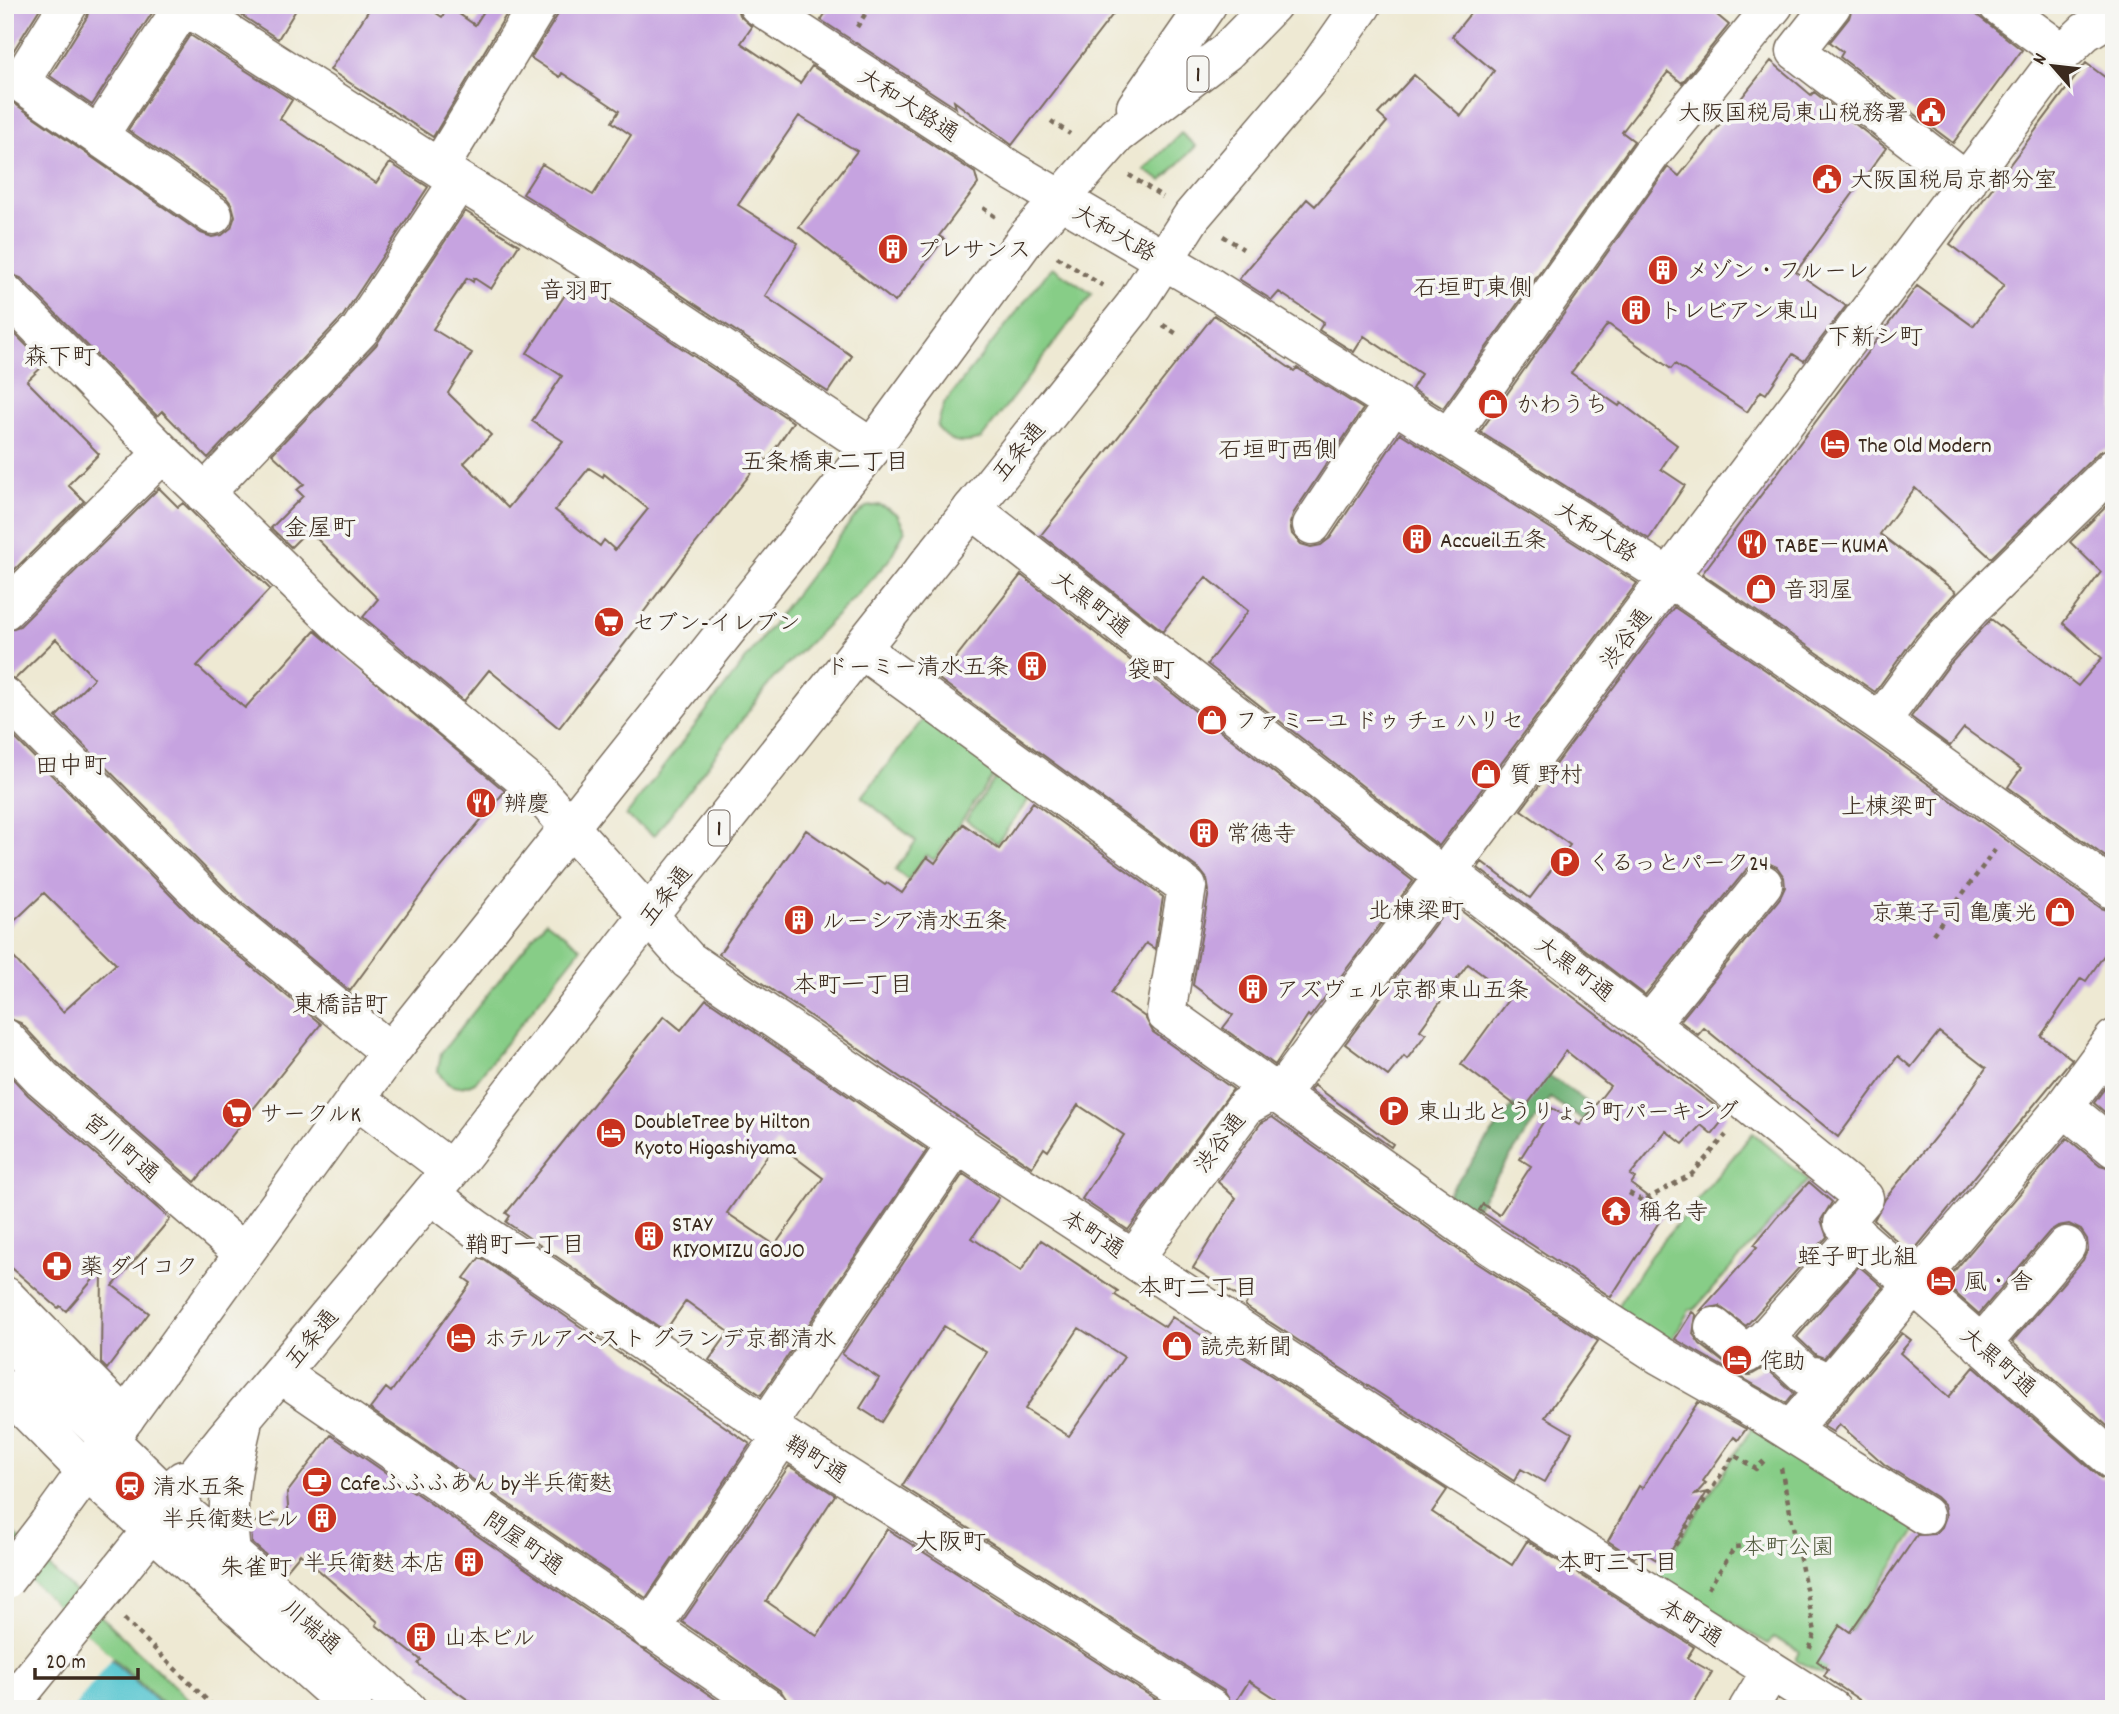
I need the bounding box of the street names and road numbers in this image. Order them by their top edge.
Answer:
road number: 1 [1188,56,1208,92]
street label: 大和大路通 [850,62,964,152]
street label: 大和大路 [1065,198,1161,272]
street label: 五条通 [986,416,1055,490]
street label: 大和大路 [1548,495,1643,573]
street label: 大黒町通 [1043,564,1136,647]
street label: 渋谷通 [1594,603,1662,678]
road number: 1 [708,810,730,846]
street label: 五条通 [634,860,702,934]
street label: 大黒町通 [1526,930,1620,1012]
street label: 宮川町通 [74,1107,165,1192]
street label: 渋谷通 [1188,1107,1256,1182]
street label: 本町通 [1054,1203,1130,1269]
street label: 五条通 [279,1303,348,1377]
street label: 大黒町通 [1951,1321,2042,1406]
street label: 鞘町通 [777,1429,853,1493]
street label: 問屋町通 [475,1505,569,1585]
street label: 本町通 [1652,1593,1728,1657]
street label: 川端通 [273,1594,347,1664]

